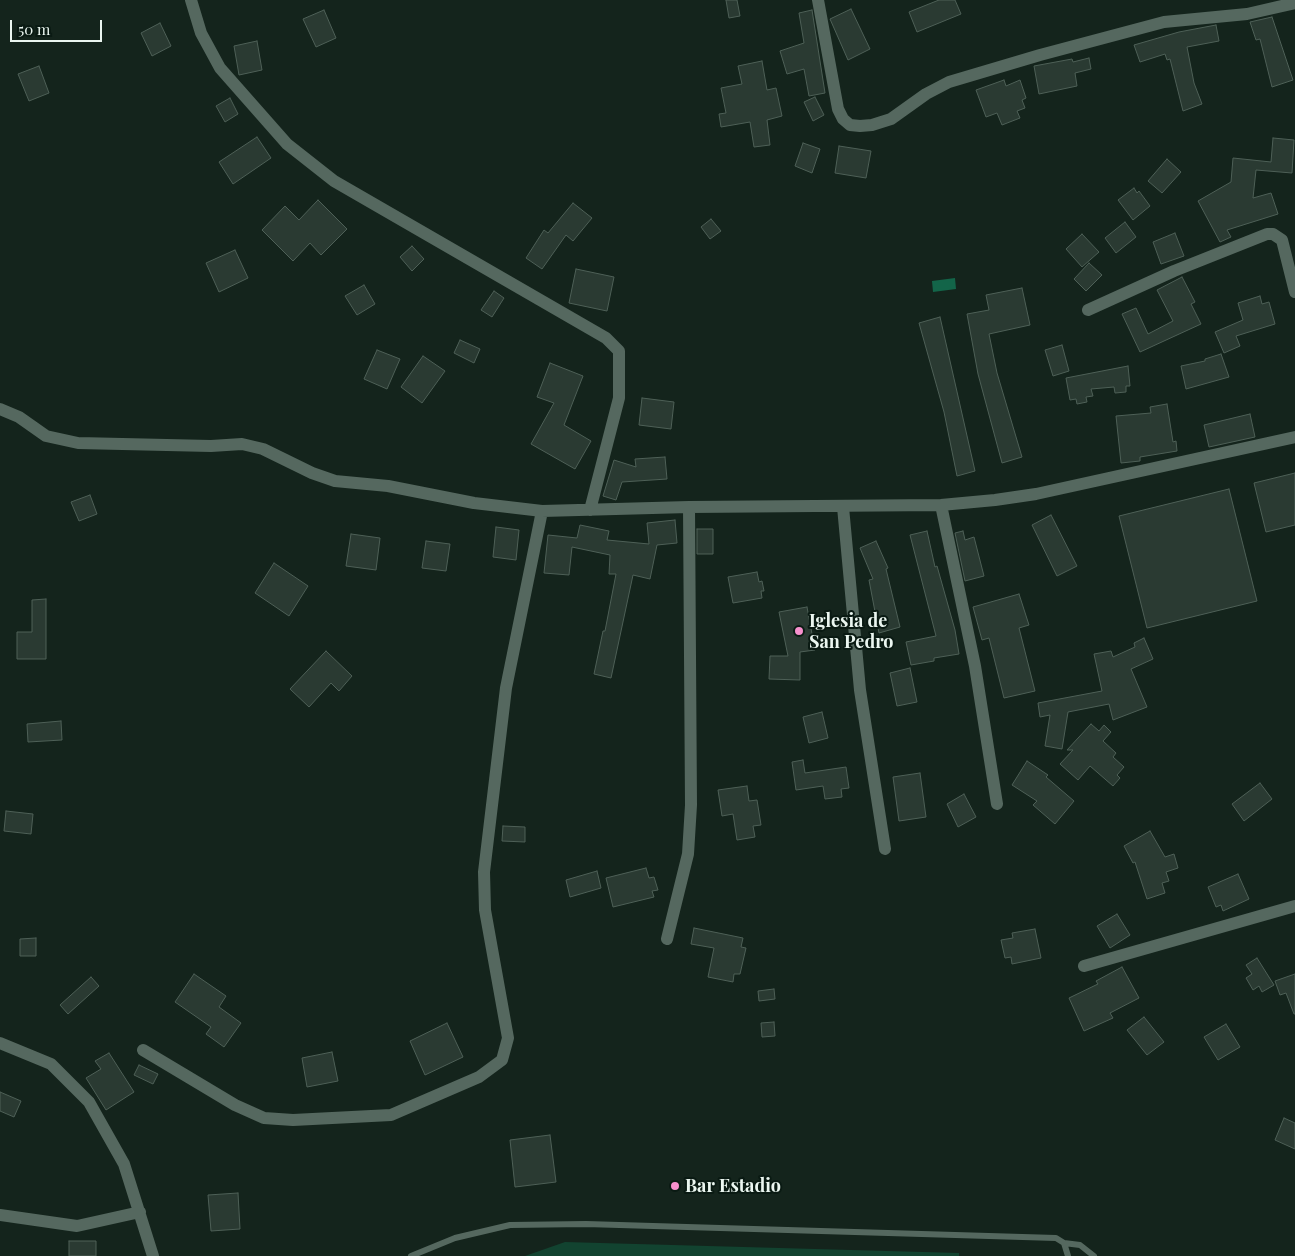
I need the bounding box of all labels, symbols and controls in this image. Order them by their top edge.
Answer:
scale bar [12,10,105,42]
text: 50 m [18,19,50,39]
place label: Iglesia de San Pedro [809,610,893,652]
marker: Iglesia de San Pedro [793,625,805,637]
place label: Bar Estadio [685,1175,781,1197]
marker: Bar Estadio [669,1180,681,1192]

